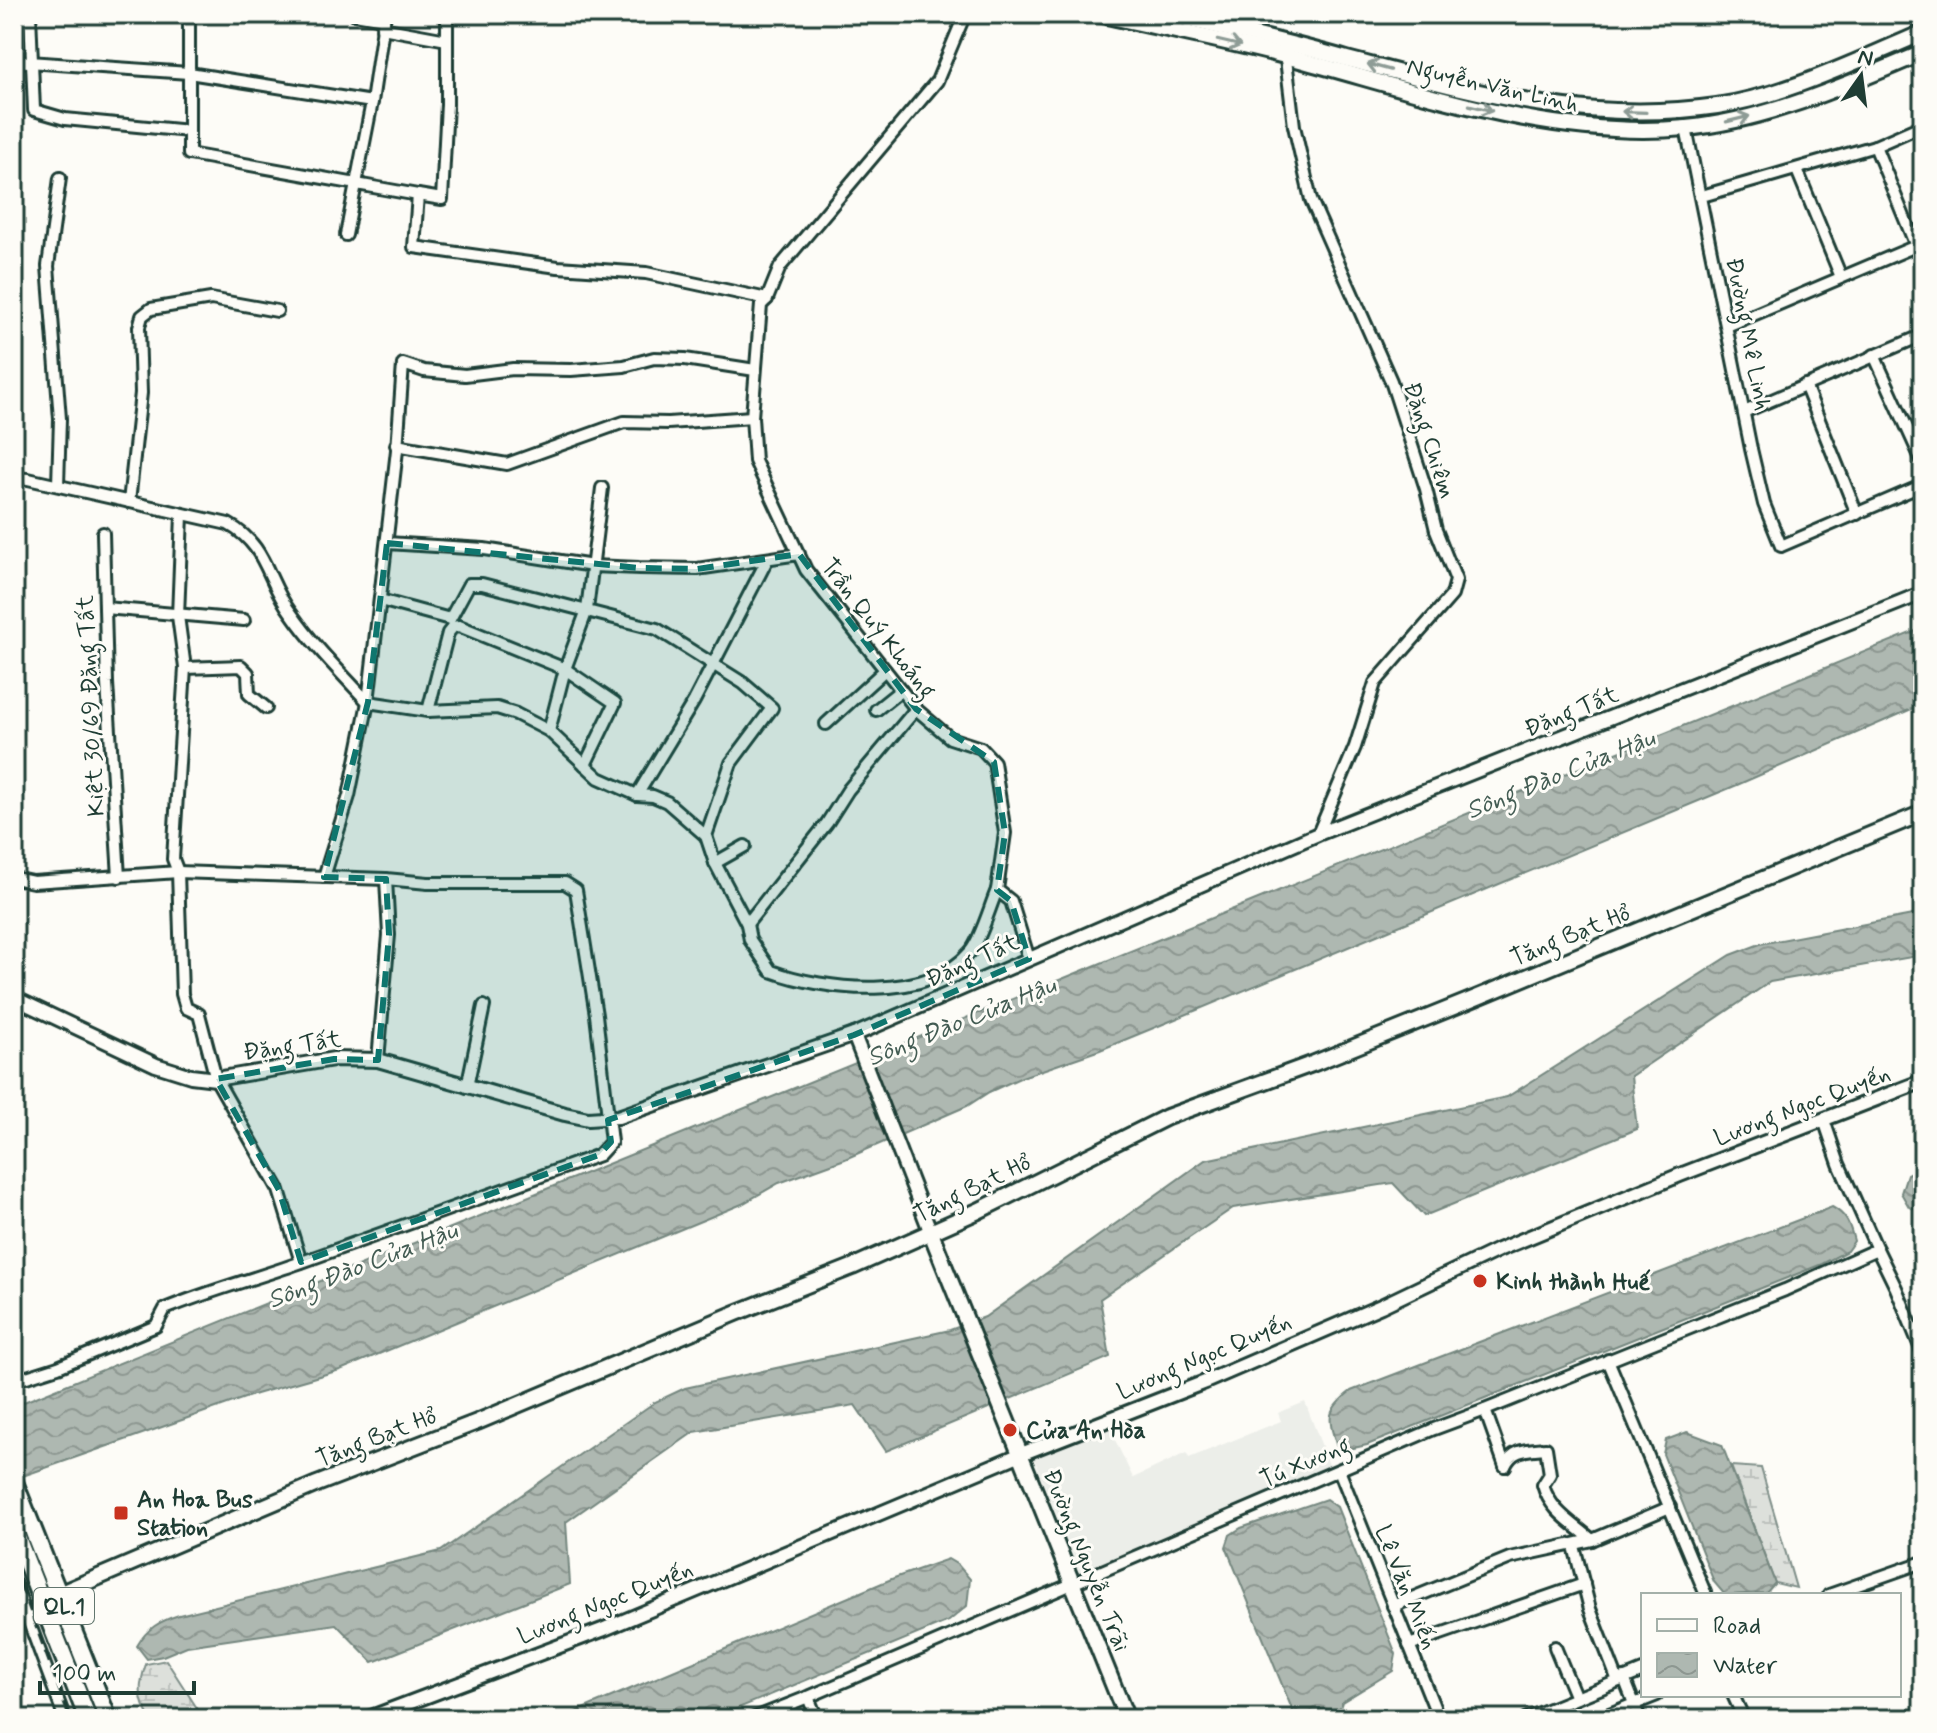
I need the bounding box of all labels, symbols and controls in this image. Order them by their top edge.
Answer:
one-way arrow [1216,36,1241,51]
north arrow [1821,36,1901,116]
text: N [1855,43,1876,74]
street label: Nguyễn Văn Linh [1403,52,1582,124]
one-way arrow [1367,59,1393,74]
one-way arrow [1467,102,1493,117]
one-way arrow [1621,104,1648,119]
one-way arrow [1724,111,1750,126]
street label: Đường Mê Linh [1715,255,1778,414]
street label: Đặng Chiêm [1392,378,1462,504]
street label: Trần Quý Khoáng [811,552,942,707]
street label: Kiệt 30/69 Đặng Tất [70,594,116,817]
street label: Đặng Tất [1520,680,1624,748]
water label: Sông Đào Cửa Hậu [1461,721,1662,831]
street label: Tăng Bạt Hổ [1506,898,1636,977]
street label: Đặng Tất [921,927,1025,998]
water label: Sông Đào Cửa Hậu [862,968,1063,1078]
street label: Đặng Tất [241,1024,344,1072]
street label: Lương Ngọc Quyến [1710,1059,1896,1157]
street label: Tăng Bạt Hổ [909,1148,1038,1234]
water label: Sông Đào Cửa Hậu [263,1214,465,1321]
place label: Kinh thành Huế [1496,1267,1651,1298]
marker: Kinh thành Huế [1471,1272,1489,1290]
street label: Lương Ngọc Quyến [1113,1307,1298,1411]
street label: Tăng Bạt Hổ [312,1401,442,1478]
place label: Cửa An Hòa [1026,1416,1146,1447]
marker: Cửa An Hòa [1001,1421,1019,1439]
street label: Tú Xương [1255,1430,1357,1499]
street label: Đường Nguyễn Trãi [1032,1465,1136,1658]
place label: An Hoa Bus Station [137,1485,253,1544]
marker: An Hoa Bus Station [112,1504,130,1522]
street label: Lê Văn Miến [1367,1521,1445,1654]
street label: Lương Ngọc Quyến [513,1554,699,1655]
road number: QL.1 [34,1588,94,1624]
legend [1641,1593,1901,1697]
text: Road [1713,1611,1761,1642]
scale bar [40,1645,194,1695]
text: Water [1713,1651,1778,1682]
text: 100 m [52,1659,116,1690]

